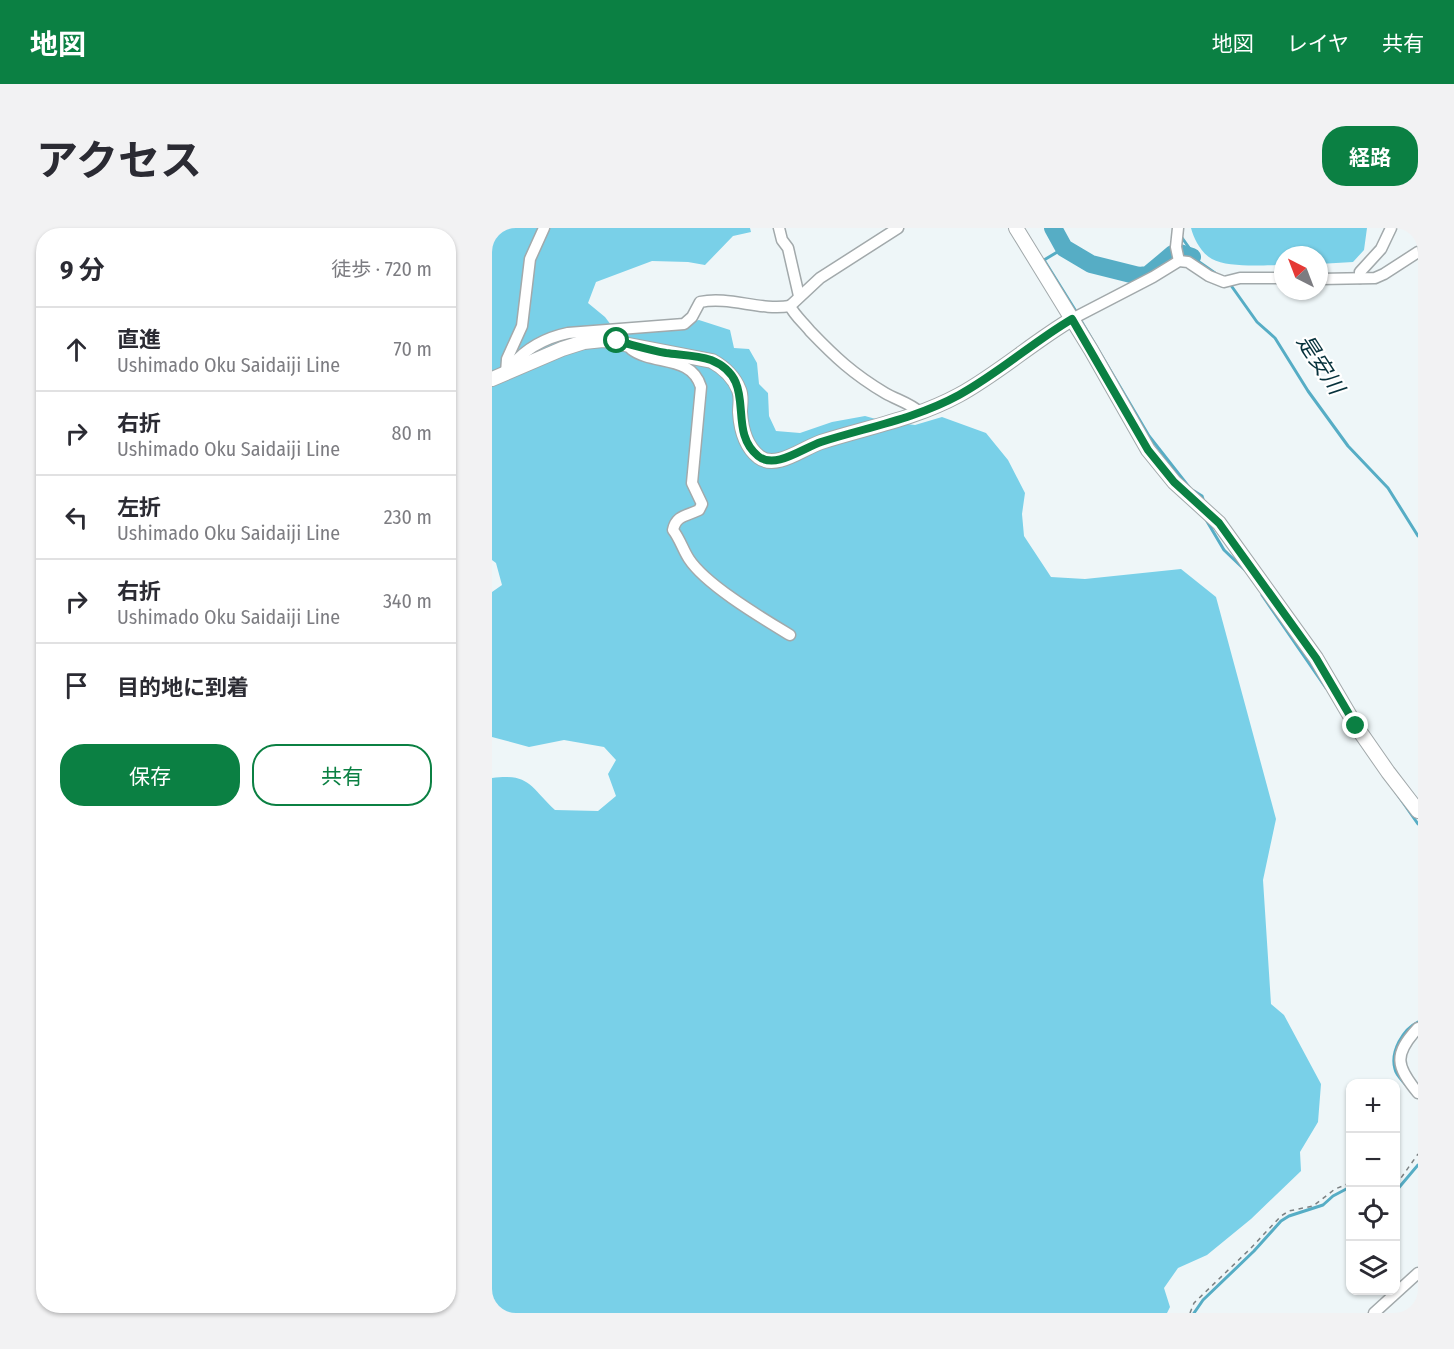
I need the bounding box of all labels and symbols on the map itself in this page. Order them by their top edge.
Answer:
north arrow [1274,246,1328,300]
route start [603,327,629,353]
water label: 是安川 [1291,329,1351,401]
route end [1342,712,1368,738]

